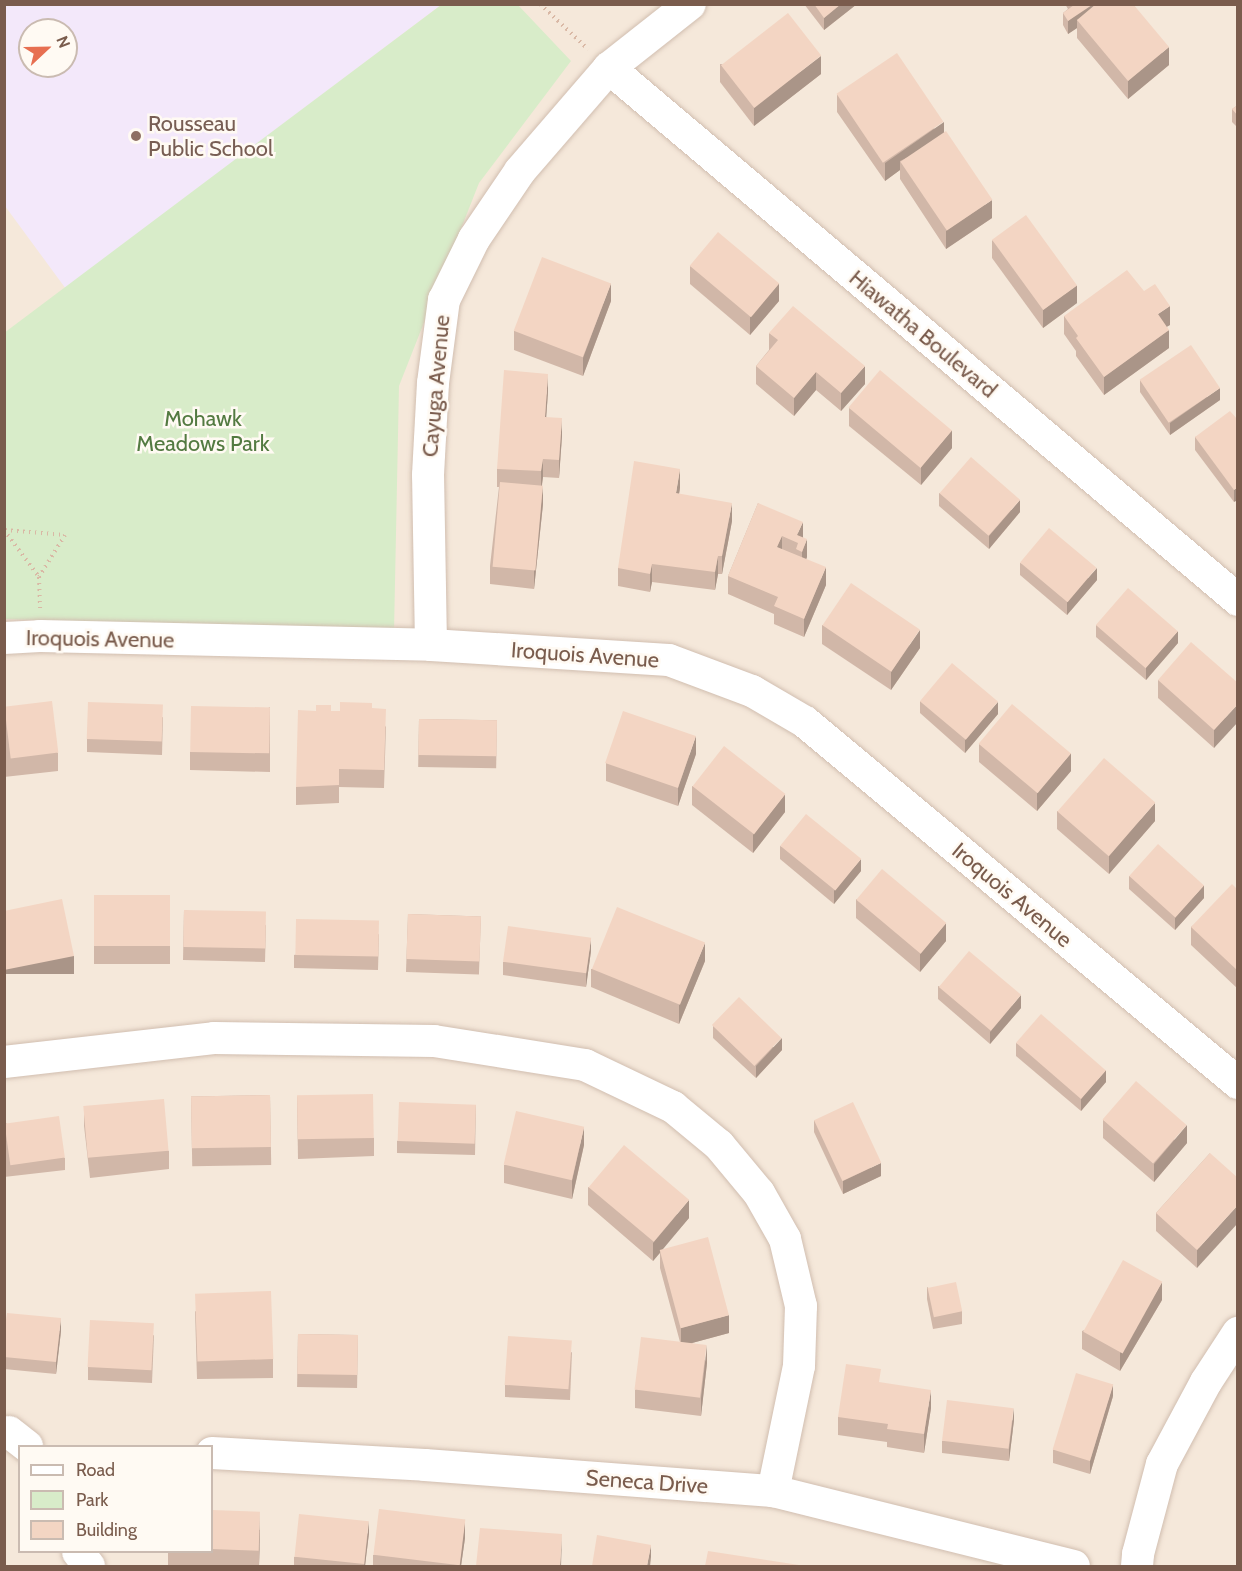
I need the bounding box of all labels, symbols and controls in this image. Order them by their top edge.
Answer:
north arrow [18,18,78,78]
text: N [52,33,74,51]
place label: Rousseau Public School [148,110,273,162]
marker: Rousseau Public School [129,129,143,143]
street label: Hiawatha Boulevard [844,265,1002,403]
street label: Cayuga Avenue [417,314,455,458]
park label: Mohawk Meadows Park [136,405,270,457]
street label: Iroquois Avenue [26,625,174,653]
street label: Iroquois Avenue [510,637,660,673]
street label: Iroquois Avenue [947,837,1077,953]
legend [18,1445,213,1553]
text: Road [76,1459,115,1481]
street label: Seneca Drive [585,1465,709,1499]
text: Park [76,1489,108,1511]
text: Building [76,1519,137,1541]

